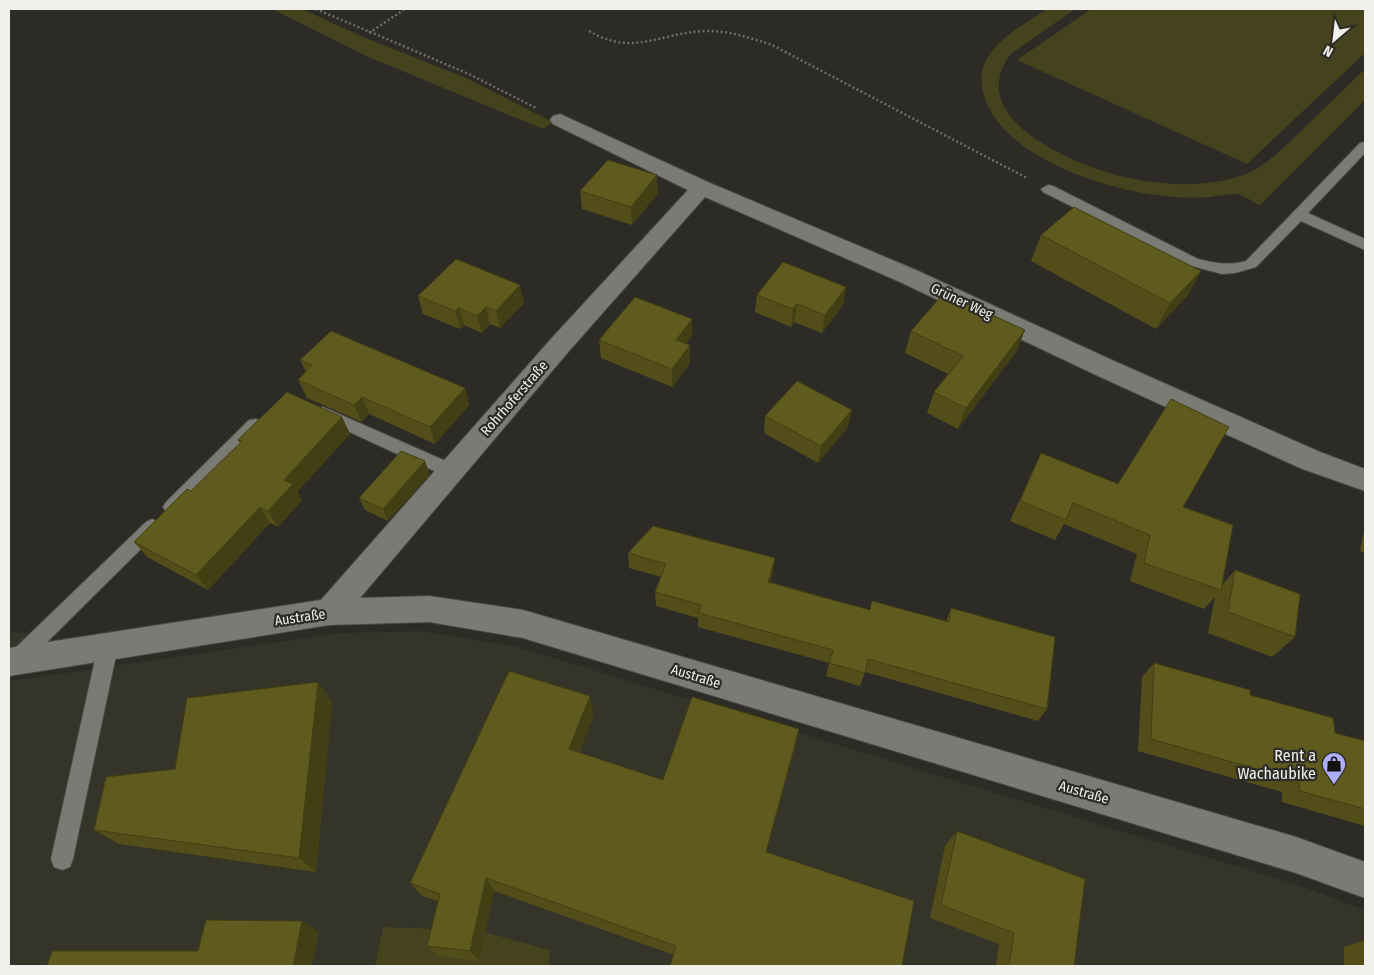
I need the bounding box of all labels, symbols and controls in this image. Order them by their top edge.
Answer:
north arrow [1309,15,1359,65]
text: N [1320,42,1336,61]
street label: Grüner Weg [928,280,996,323]
street label: Rohrhoferstraße [477,357,552,439]
street label: Austraße [274,606,327,629]
street label: Austraße [669,661,723,692]
place label: Rent a Wachaubike [1237,746,1316,783]
shop icon: Rent a Wachaubike [1321,751,1347,785]
street label: Austraße [1057,777,1111,808]

